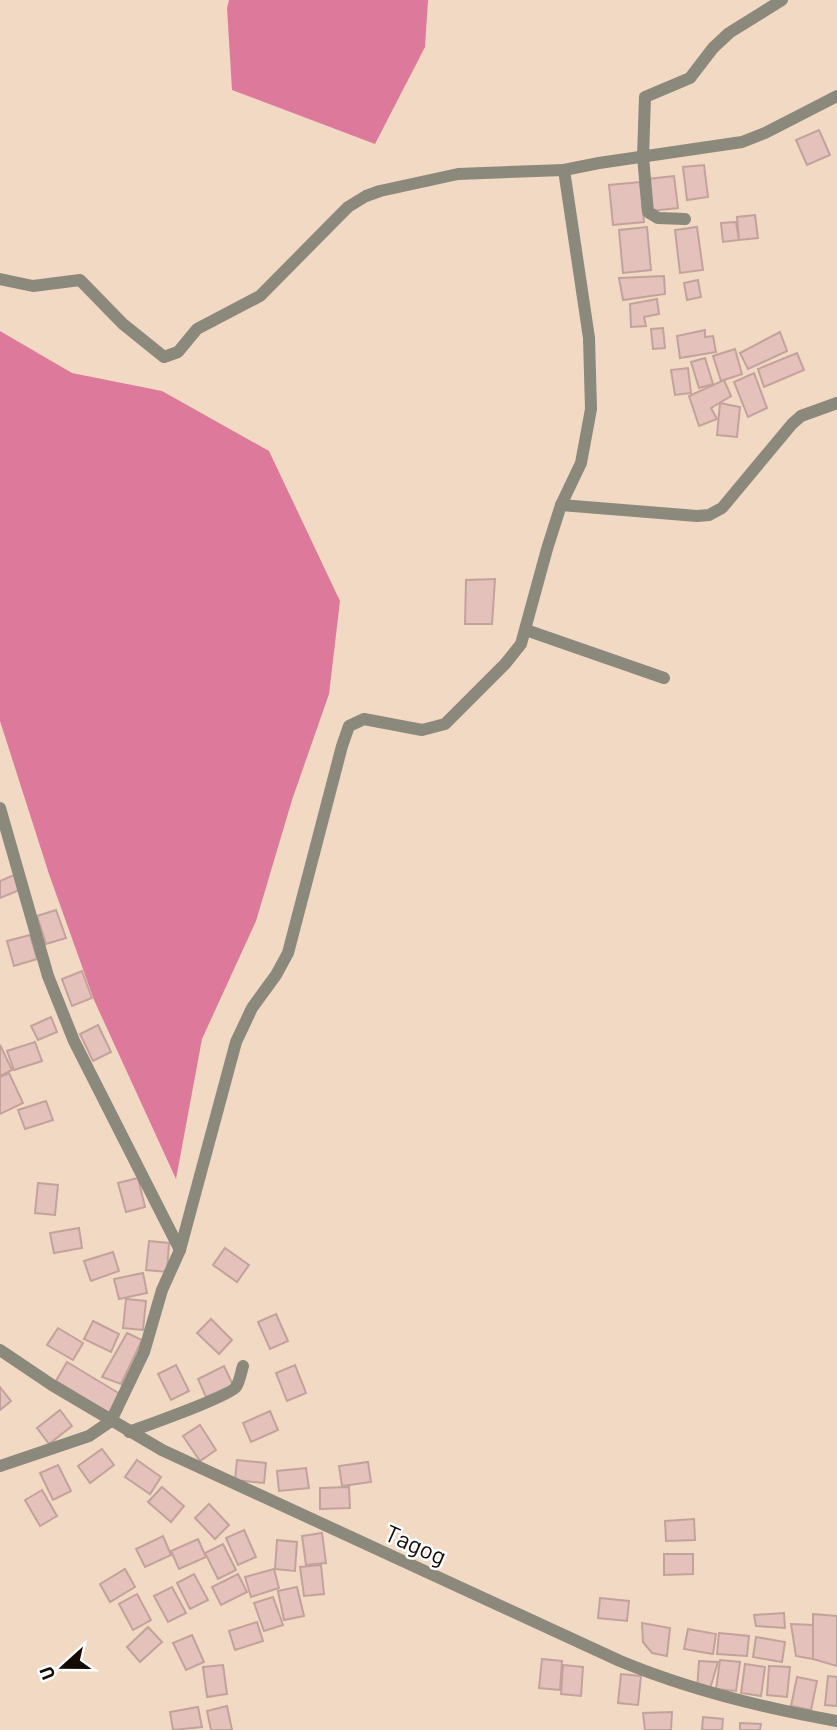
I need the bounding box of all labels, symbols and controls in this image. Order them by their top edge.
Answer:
street label: Tagog [381,1518,451,1570]
north arrow [28,1632,98,1702]
text: U [34,1664,60,1683]

